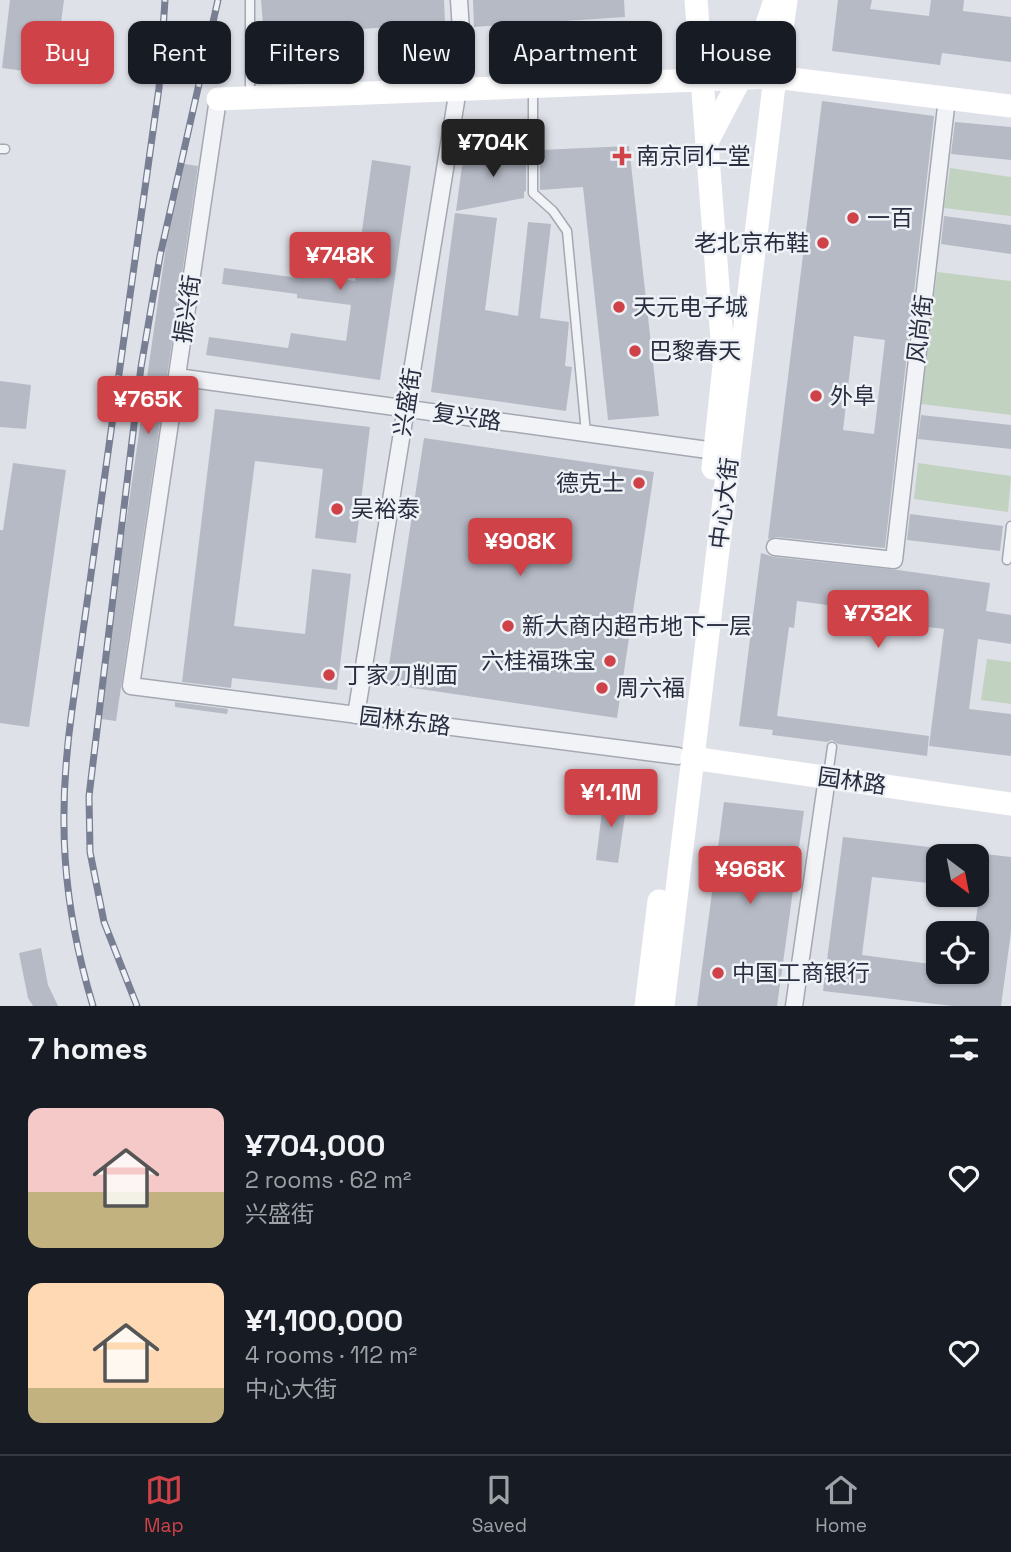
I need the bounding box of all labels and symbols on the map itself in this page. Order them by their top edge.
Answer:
pin: ¥704K [444,120,542,179]
place label: 南京同仁堂 [636,141,751,171]
marker: 南京同仁堂 [614,148,630,164]
place label: 一百 [867,203,913,233]
marker: 一百 [845,210,861,226]
place label: 老北京布鞋 [694,228,809,258]
pin: ¥748K [291,232,389,292]
marker: 老北京布鞋 [815,235,831,251]
street label: 振兴街 [167,273,207,345]
place label: 天元电子城 [633,292,748,322]
street label: 风尚街 [901,293,939,365]
marker: 天元电子城 [611,299,627,315]
place label: 巴黎春天 [649,336,741,366]
marker: 巴黎春天 [627,343,643,359]
street label: 兴盛街 [387,366,427,438]
pin: ¥765K [99,376,197,436]
place label: 外阜 [830,381,876,411]
marker: 外阜 [808,388,824,404]
street label: 复兴路 [431,397,503,437]
street label: 中心大街 [704,456,744,550]
place label: 德克士 [556,468,625,498]
marker: 德克士 [631,475,647,491]
place label: 吴裕泰 [351,494,420,524]
marker: 吴裕泰 [329,501,345,517]
pin: ¥908K [471,518,569,578]
pin: ¥732K [829,590,927,650]
place label: 新大商内超市地下一层 [522,611,752,641]
marker: 新大商内超市地下一层 [500,618,516,634]
place label: 六桂福珠宝 [481,646,596,676]
marker: 六桂福珠宝 [602,653,618,669]
place label: 丁家刀削面 [343,660,458,690]
marker: 丁家刀削面 [321,667,337,683]
place label: 周六福 [616,673,685,703]
marker: 周六福 [594,680,610,696]
street label: 园林东路 [358,701,452,741]
street label: 园林路 [816,761,888,801]
pin: ¥1.1M [562,770,660,829]
north arrow [926,844,989,906]
pin: ¥968K [701,846,799,906]
place label: 中国工商银行 [732,958,870,988]
marker: 中国工商银行 [710,965,726,981]

